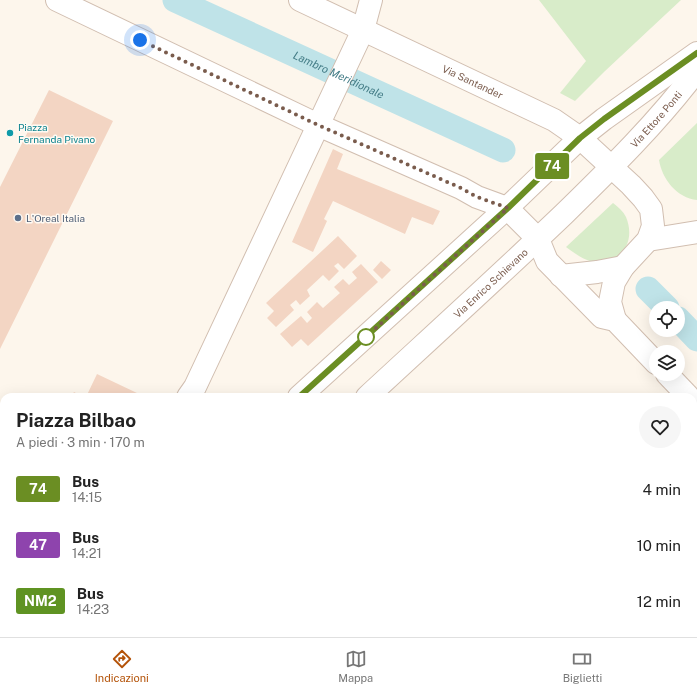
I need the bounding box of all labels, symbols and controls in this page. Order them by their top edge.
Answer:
your location [130,30,150,50]
water label: Lambro Meridionale [292,49,386,101]
street label: Via Santander [440,62,505,101]
street label: Via Ettore Ponti [628,88,684,150]
place label: Piazza Fernanda Pivano [18,121,95,145]
marker: Piazza Fernanda Pivano [5,128,15,138]
line badge: 74 [534,153,570,179]
text: 74 [543,158,561,174]
place label: L'Oreal Italia [26,212,85,224]
marker: L'Oreal Italia [13,213,23,223]
street label: Via Enrico Schievano [451,246,530,320]
map controls [649,301,685,381]
button: locate [649,301,685,337]
unlabelled marker [357,328,375,346]
button: layers [649,345,685,381]
button: heart [639,406,681,448]
text: Piazza Bilbao [16,409,136,431]
text: A piedi · 3 min · 170 m [16,435,145,450]
text: Bus [72,473,99,490]
text: 74 [29,481,47,497]
text: 4 min [642,481,681,498]
text: 14:15 [72,490,102,505]
text: Bus [72,529,99,546]
text: 47 [29,537,47,553]
text: 10 min [637,537,681,554]
text: 14:21 [72,546,102,561]
text: Bus [77,585,104,602]
text: NM2 [24,593,57,609]
text: 12 min [637,593,681,610]
text: 14:23 [77,602,109,617]
tab: Indicazioni [95,648,149,684]
tab: Mappa [338,648,373,684]
tab: Biglietti [563,648,602,684]

